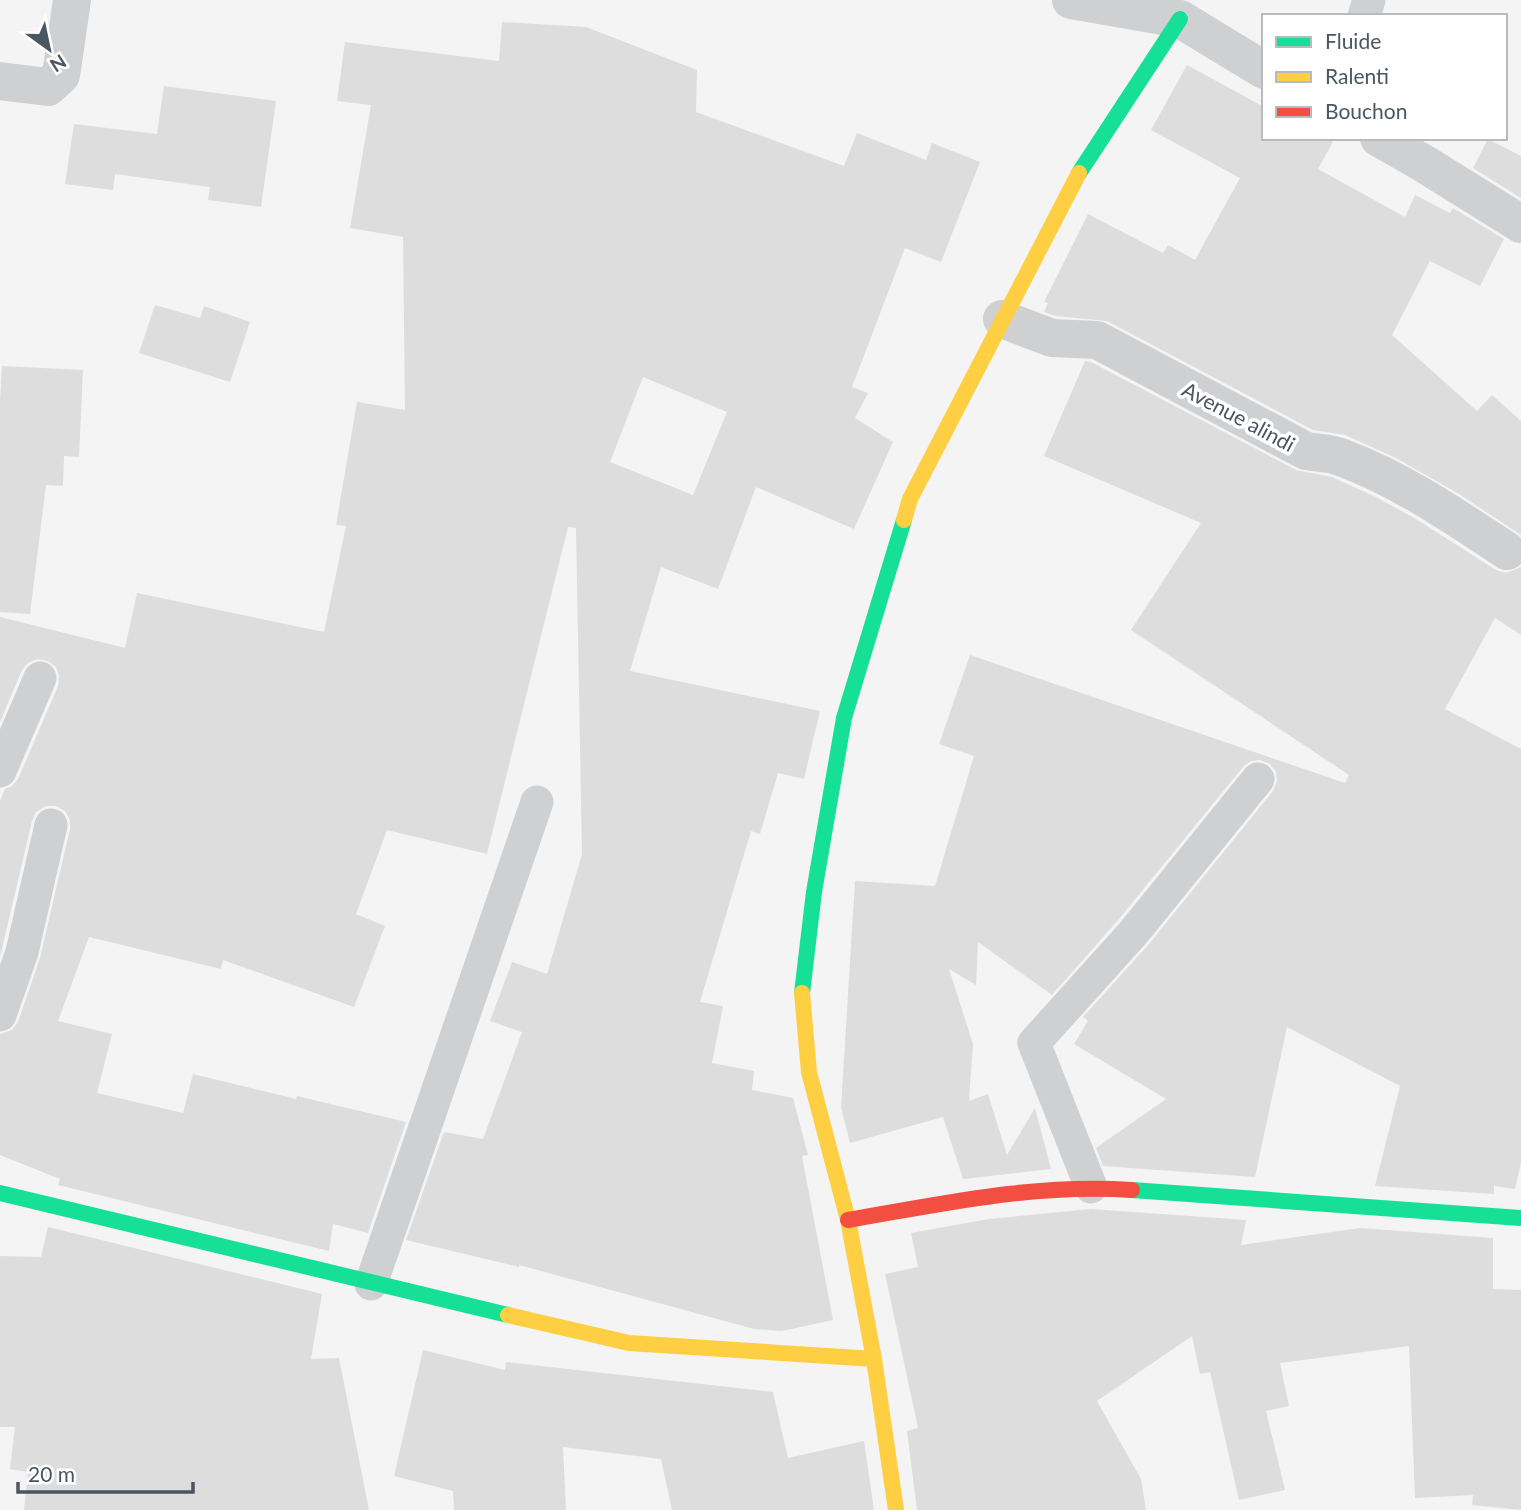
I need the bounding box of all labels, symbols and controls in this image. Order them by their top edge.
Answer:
north arrow [14,14,84,84]
legend [1262,14,1507,140]
text: Fluide [1325,28,1381,53]
text: N [46,50,71,77]
text: Ralenti [1325,63,1389,88]
text: Bouchon [1325,98,1407,123]
street label: Avenue alindi [1178,376,1300,456]
scale bar [18,1450,192,1494]
text: 20 m [28,1461,75,1486]

